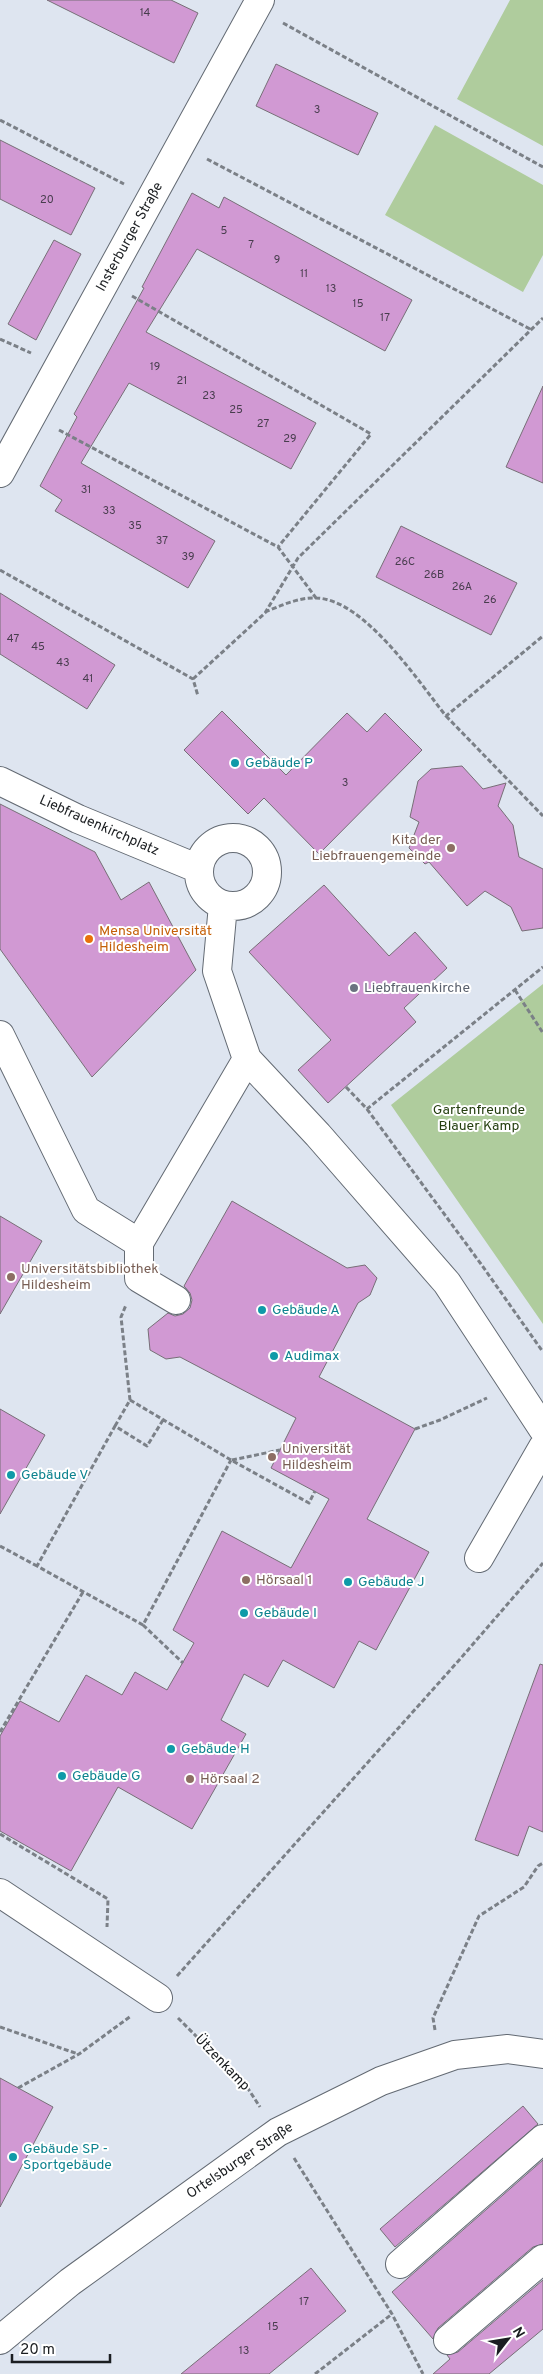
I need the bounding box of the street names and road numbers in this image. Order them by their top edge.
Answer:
street label: Insterburger Straße [93,179,167,295]
street label: Liebfrauenkirchplatz [36,792,162,860]
street label: Ützenkamp [191,2031,254,2095]
street label: Ortelsburger Straße [184,2119,296,2203]

